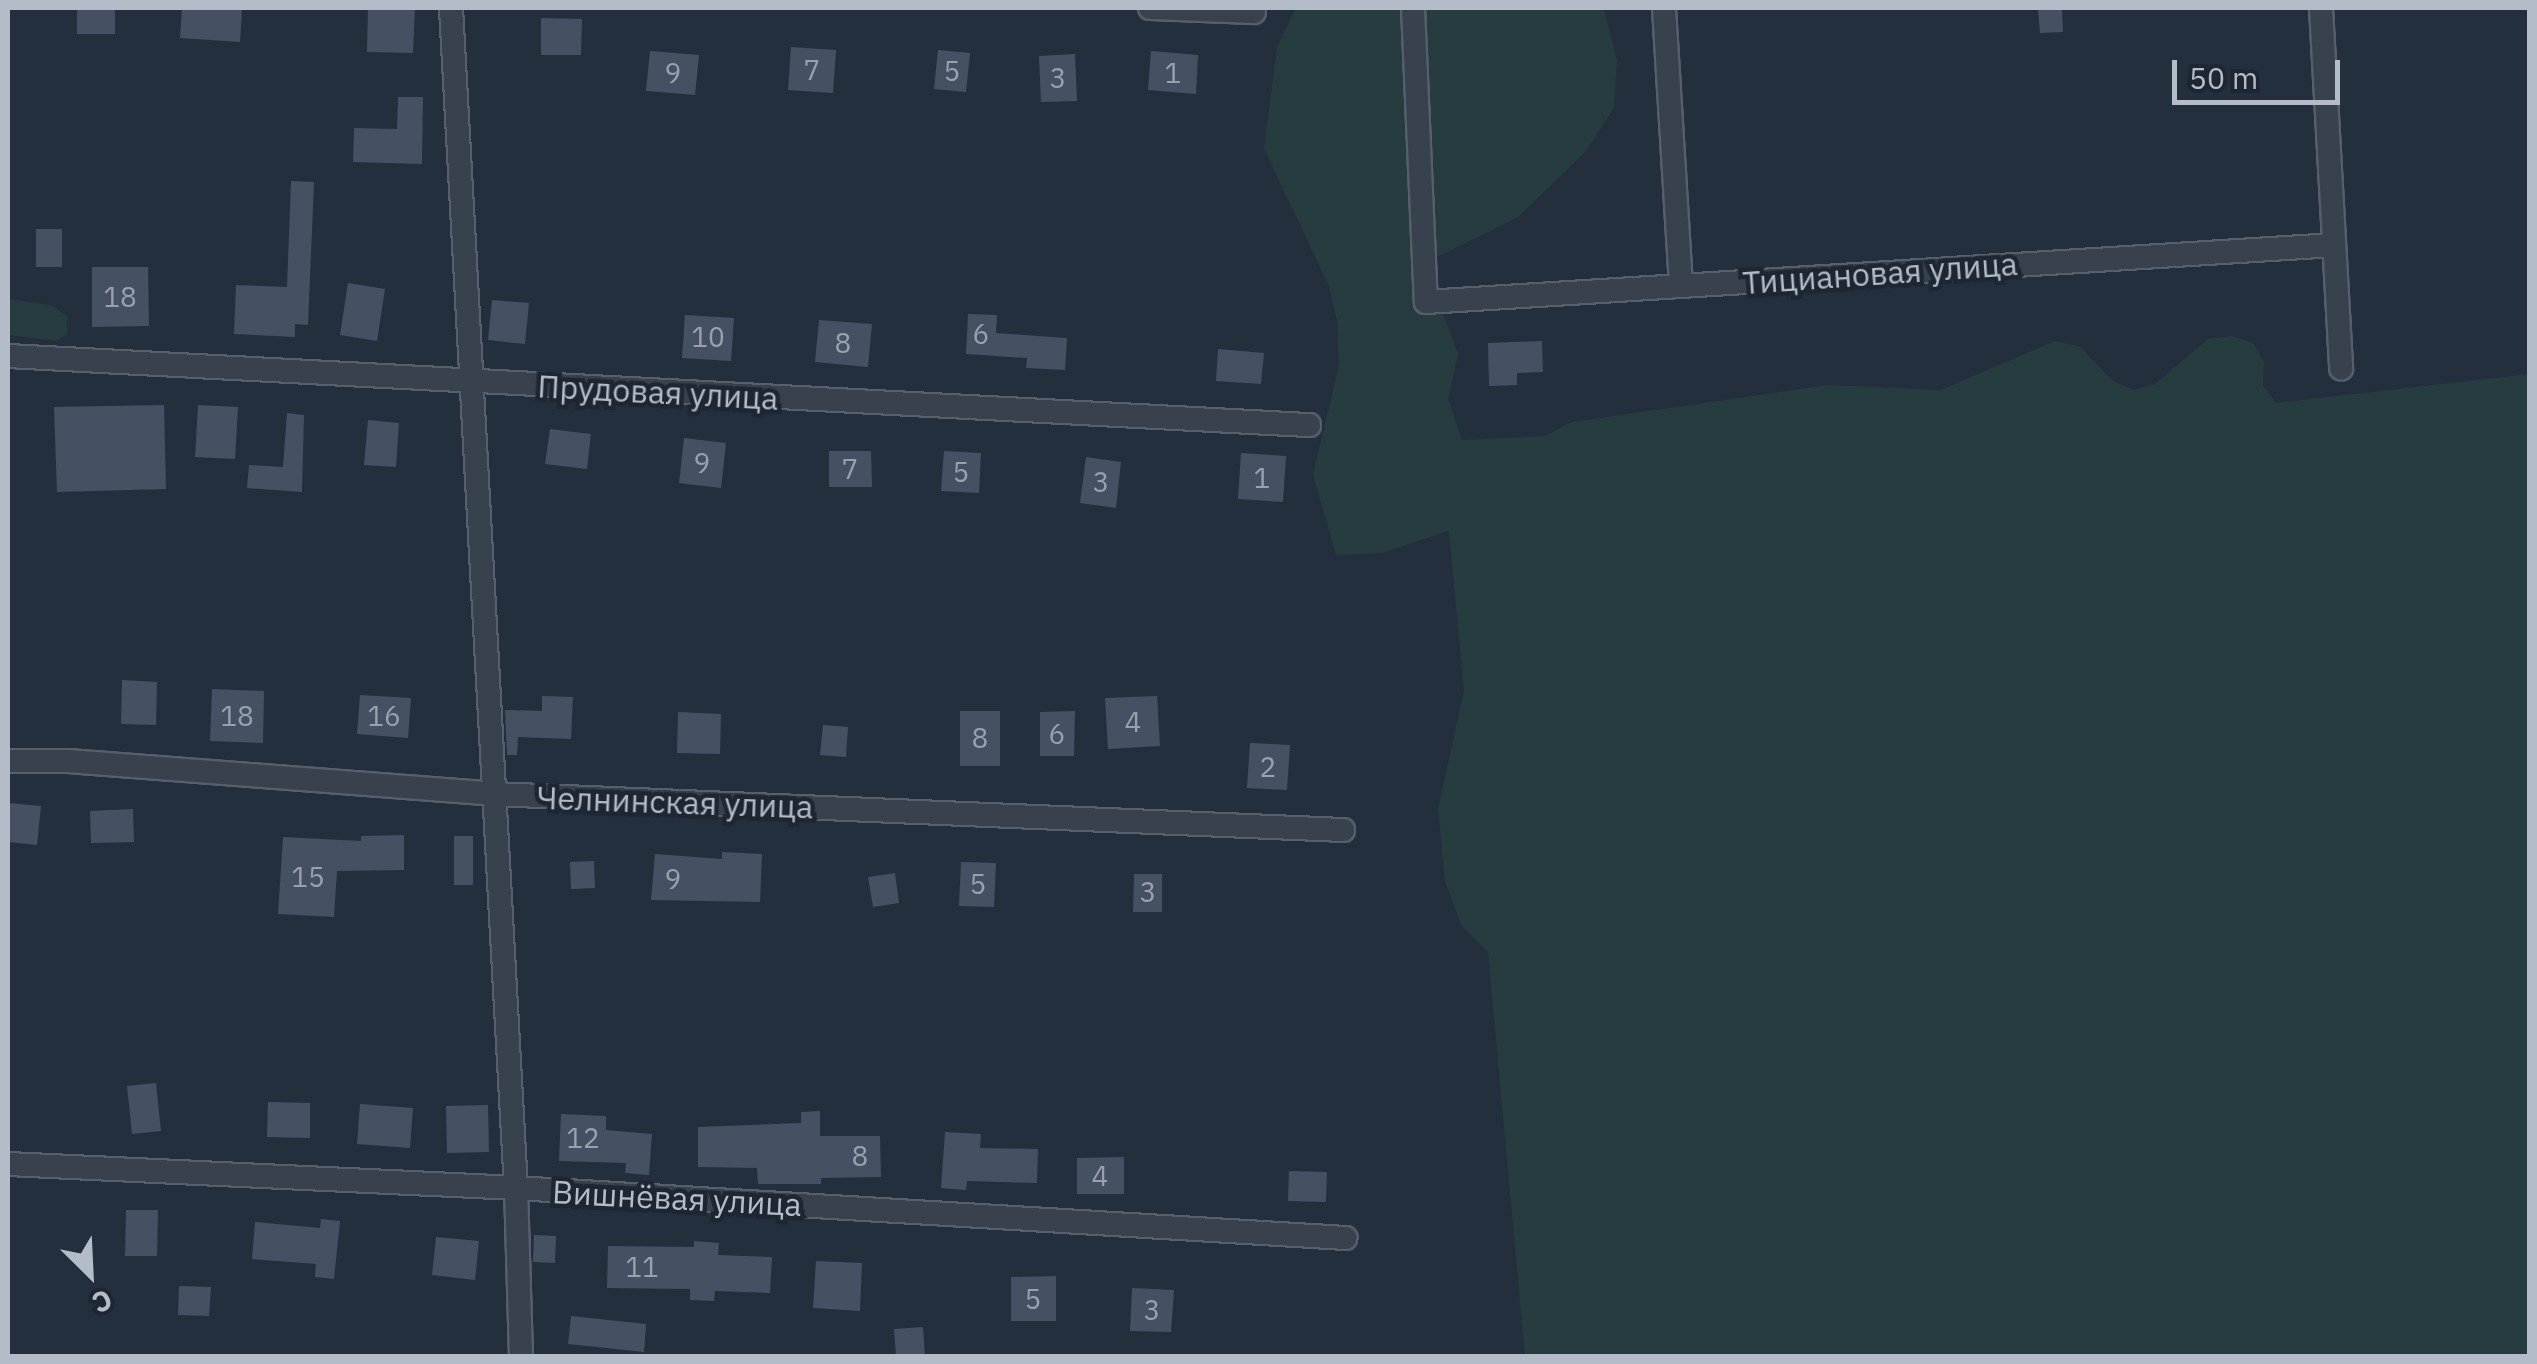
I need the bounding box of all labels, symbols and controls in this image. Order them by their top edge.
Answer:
scale bar [2177,40,2344,102]
house number: 7 [804,53,820,87]
house number: 5 [944,54,960,88]
house number: 9 [665,56,681,90]
house number: 1 [1165,56,1181,90]
text: 50 m [2189,58,2258,97]
house number: 3 [1050,61,1066,95]
street label: Тициановая улица [1741,244,2019,302]
house number: 18 [103,280,137,314]
house number: 6 [973,317,989,351]
house number: 10 [691,320,725,354]
house number: 8 [835,326,851,360]
street label: Прудовая улица [537,367,779,417]
house number: 9 [694,446,710,480]
house number: 7 [842,452,858,486]
house number: 5 [953,455,969,489]
house number: 1 [1254,461,1270,495]
house number: 3 [1093,465,1109,499]
house number: 18 [220,699,254,733]
house number: 16 [367,699,401,733]
house number: 4 [1125,705,1141,739]
house number: 6 [1049,717,1065,751]
house number: 8 [972,721,988,755]
house number: 2 [1260,750,1276,784]
street label: Челнинская улица [536,778,814,826]
house number: 15 [291,860,325,894]
house number: 9 [665,862,681,896]
house number: 5 [970,867,986,901]
house number: 3 [1140,875,1156,909]
house number: 12 [566,1121,600,1155]
house number: 8 [852,1139,868,1173]
house number: 4 [1092,1159,1108,1193]
street label: Вишнёвая улица [551,1172,803,1224]
north arrow [40,1224,140,1324]
house number: 11 [625,1250,659,1284]
text: С [87,1281,118,1322]
house number: 5 [1025,1282,1041,1316]
house number: 3 [1144,1293,1160,1327]

